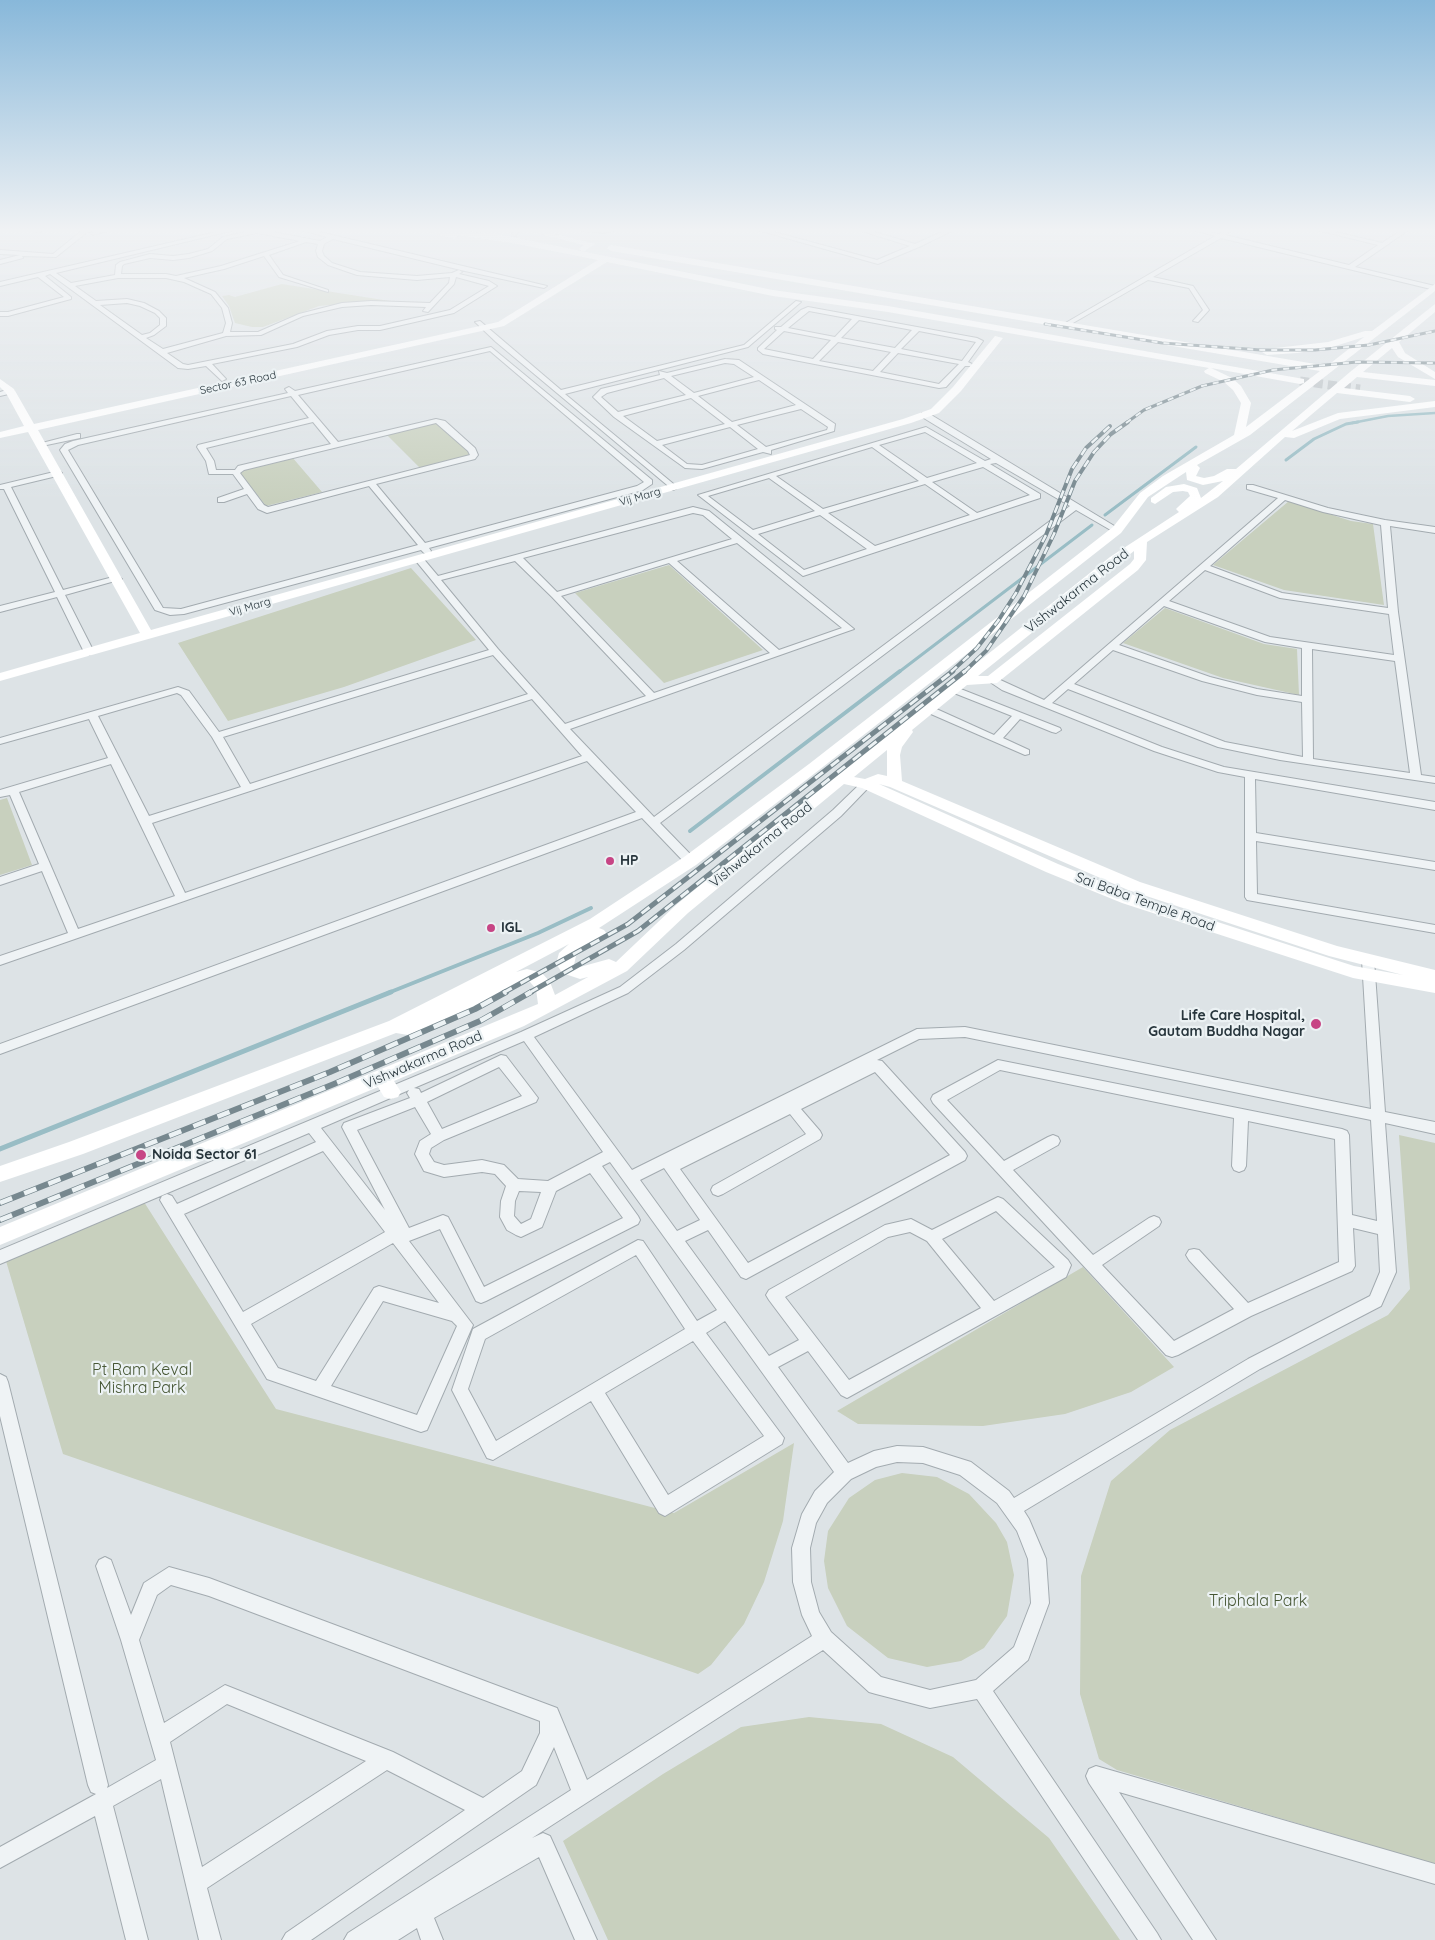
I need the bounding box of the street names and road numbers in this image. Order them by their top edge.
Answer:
street label: Sector 63 Road [199,368,277,398]
street label: Vij Marg [618,485,662,509]
street label: Vishwakarma Road [1022,545,1132,637]
street label: Vij Marg [228,595,272,619]
street label: Vishwakarma Road [706,799,816,891]
street label: Sai Baba Temple Road [1073,869,1217,935]
street label: Vishwakarma Road [361,1027,485,1093]

